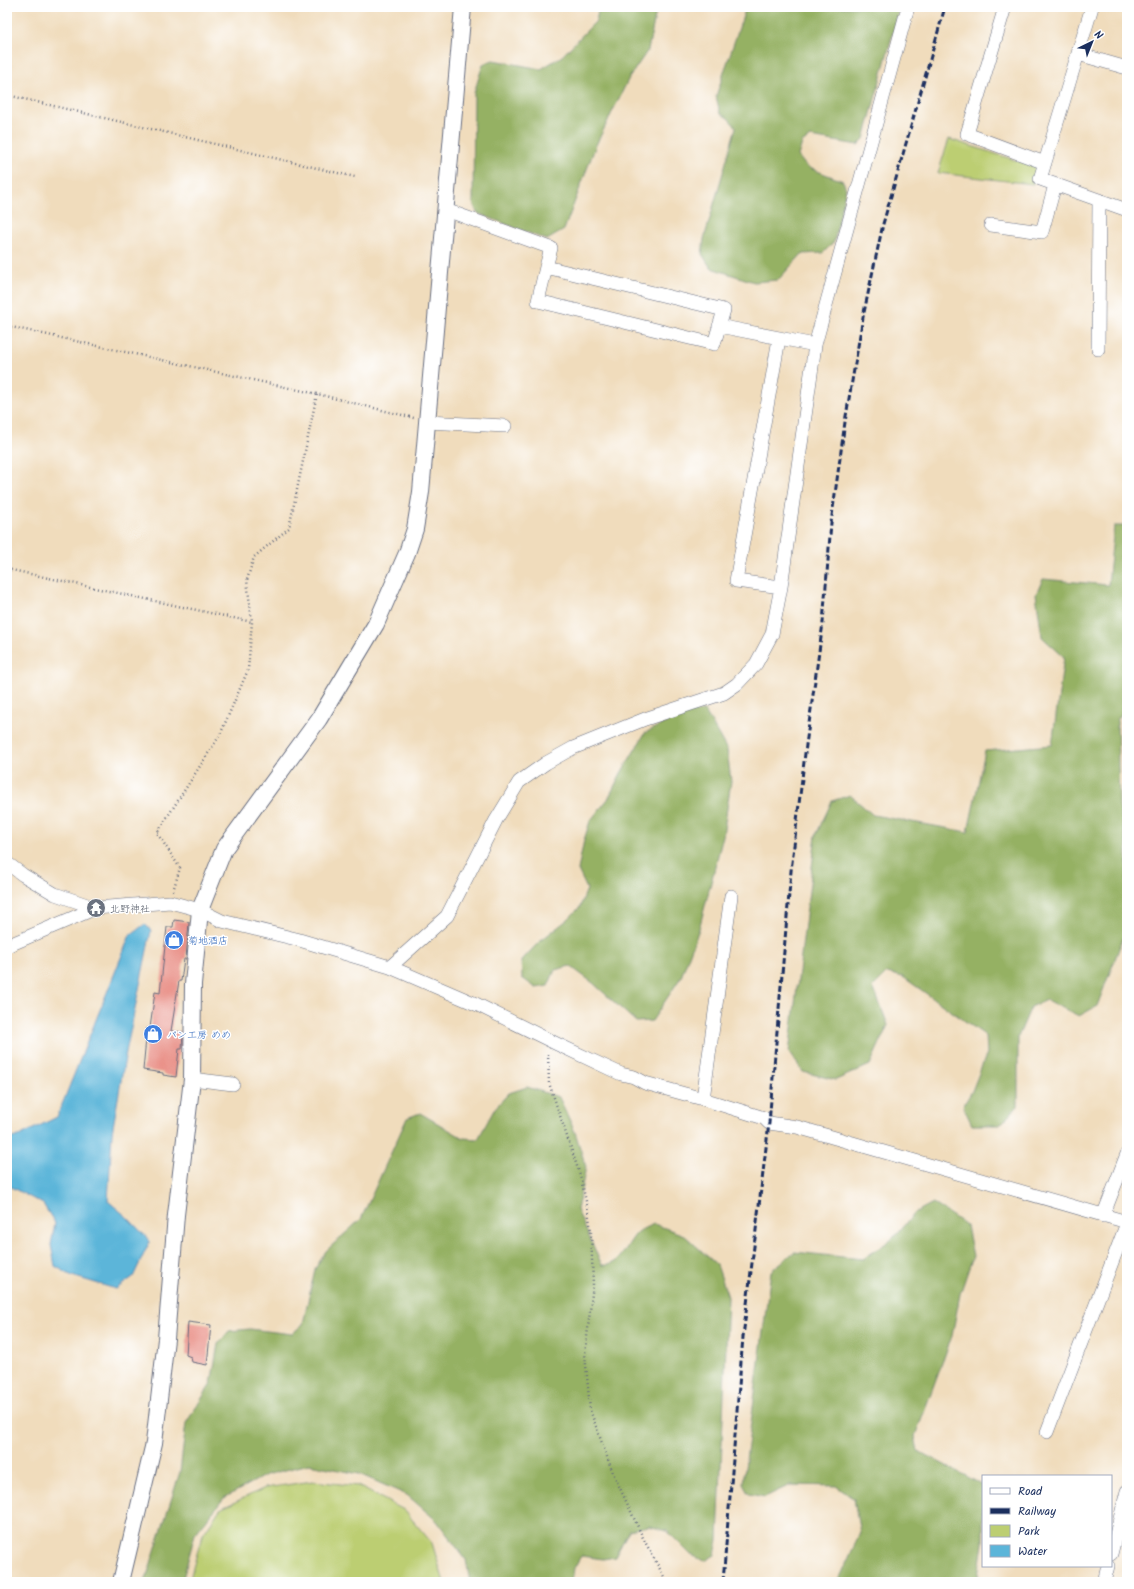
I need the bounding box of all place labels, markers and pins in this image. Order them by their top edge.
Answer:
temple icon: 北野神社 [85,897,107,919]
place label: 北野神社 [110,901,150,917]
shop icon: 菊地酒店 [163,929,185,951]
place label: 菊地酒店 [188,933,228,949]
shop icon: パン工房 めめ [142,1023,164,1045]
place label: パン工房 めめ [167,1027,231,1043]

